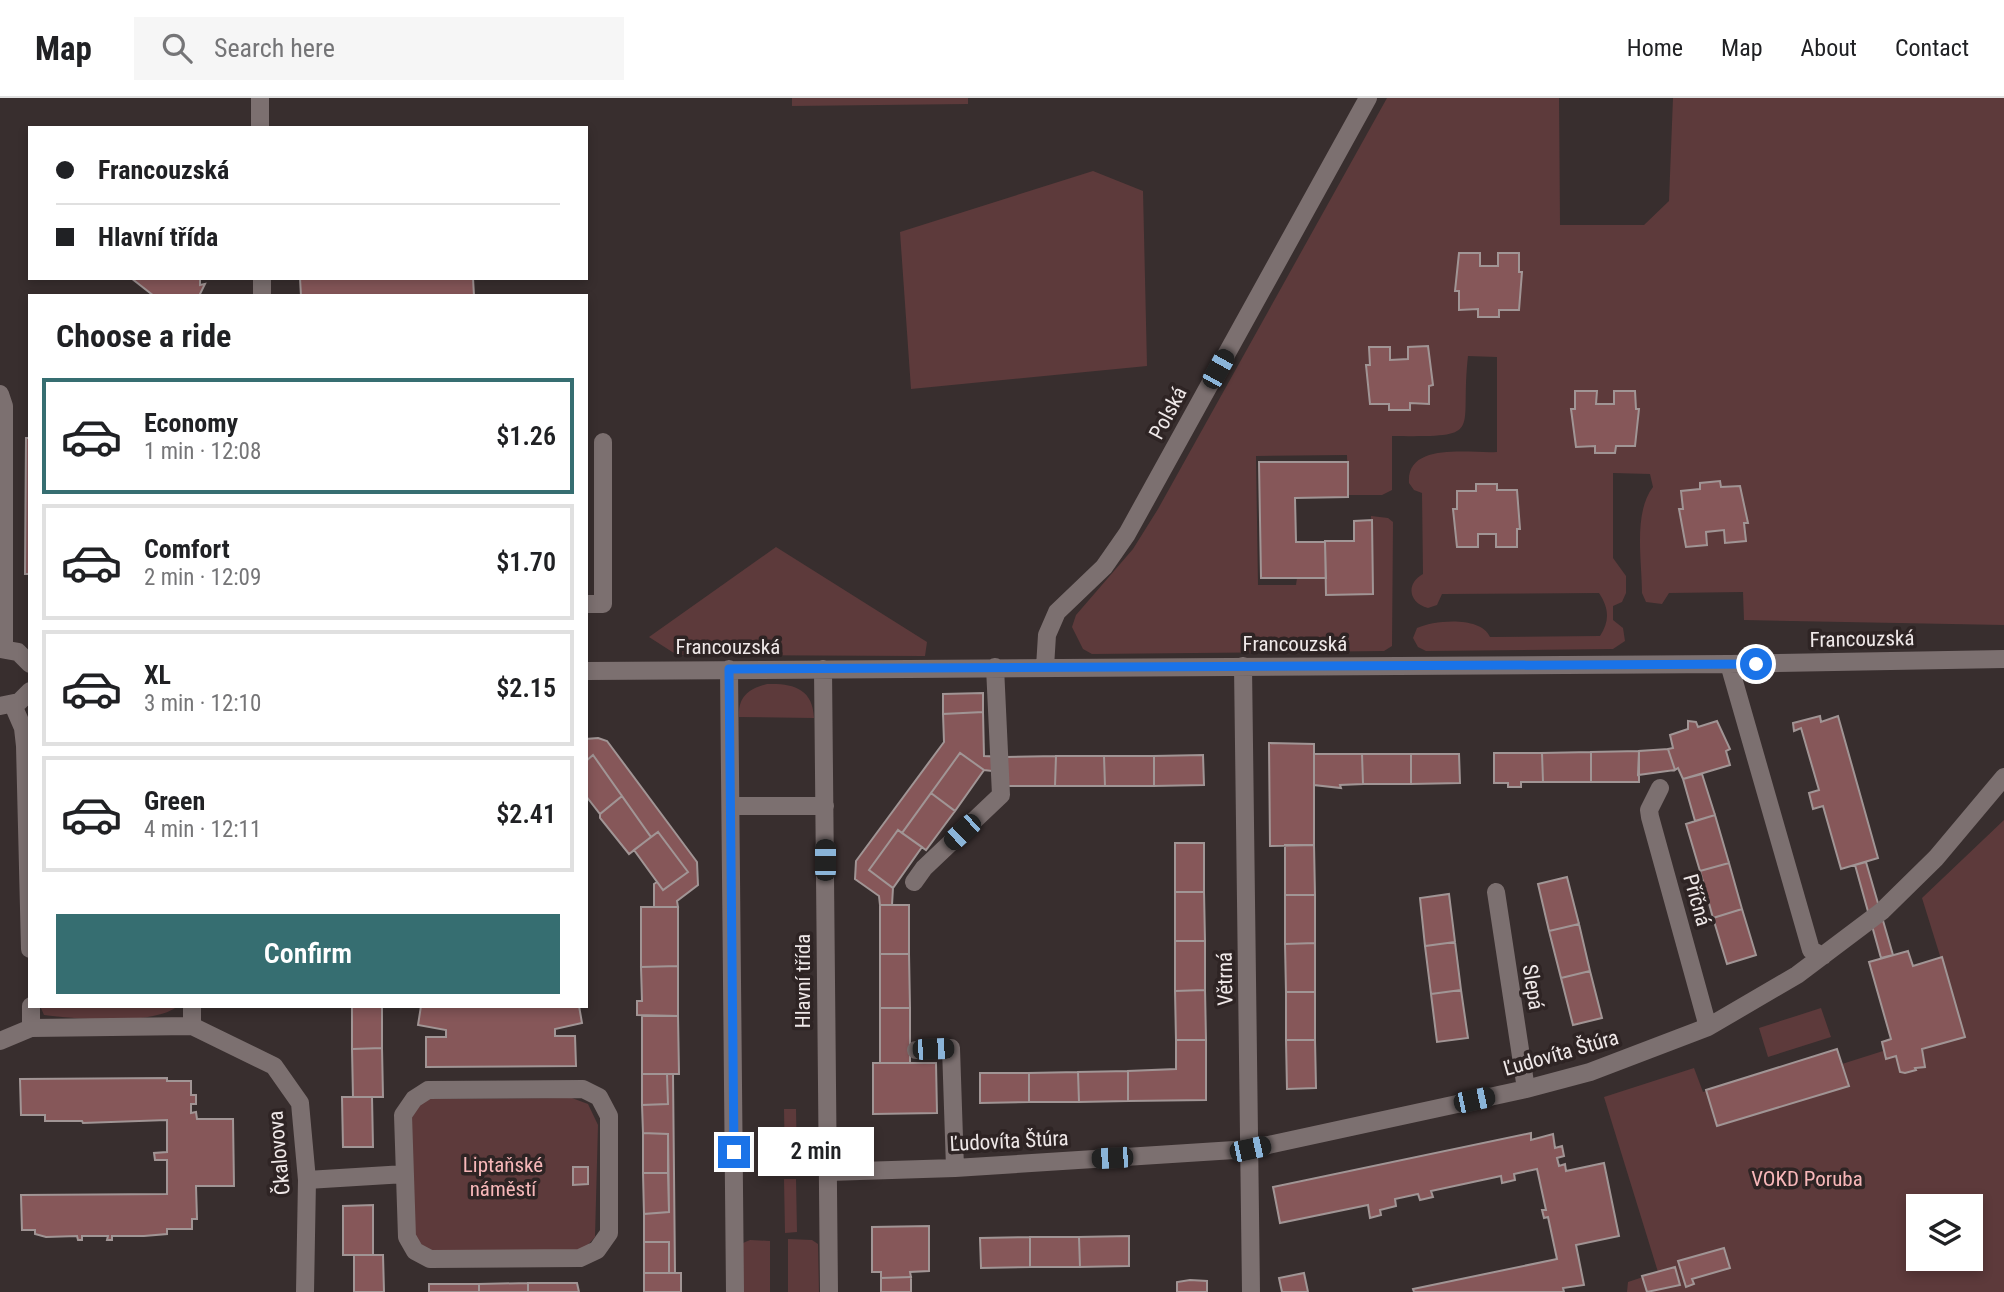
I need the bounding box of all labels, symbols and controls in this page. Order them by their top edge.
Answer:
search box [134,17,624,80]
text: Map [35,29,92,68]
icon: search [158,29,196,67]
text: Search here [214,33,335,63]
text: Home [1627,34,1683,62]
text: Map [1721,34,1763,62]
text: About [1801,34,1857,62]
text: Contact [1895,34,1969,62]
text: Francouzská [98,155,229,185]
text: Hlavní třída [98,222,218,252]
text: Choose a ride [56,317,231,355]
car [1199,346,1238,392]
street label: Polská [1144,383,1192,443]
icon: car [60,405,123,468]
text: Economy [144,408,238,438]
text: $1.26 [496,421,556,451]
text: 1 min · 12:08 [144,438,261,465]
icon: car [60,531,123,594]
text: Comfort [144,534,230,564]
text: $1.70 [496,547,556,577]
text: 2 min · 12:09 [144,564,261,591]
street label: Francouzská [1809,626,1915,652]
street label: Francouzská [1243,632,1347,656]
street label: Francouzská [676,635,780,659]
route start [1740,648,1772,680]
icon: car [60,657,123,720]
text: XL [144,660,171,690]
text: $2.15 [496,673,556,703]
text: 3 min · 12:10 [144,690,261,717]
icon: car [60,783,123,846]
text: Green [144,786,205,816]
text: $2.41 [496,799,556,829]
car [940,810,985,854]
text: 4 min · 12:11 [144,816,261,843]
car [815,839,836,881]
street label: Příčná [1678,871,1716,929]
button: Confirm [56,914,560,994]
street label: Hlavní třída [791,934,815,1028]
street label: Větrná [1213,952,1237,1006]
street label: Slepá [1518,962,1548,1012]
street label: Ľudovíta Štúra [1501,1025,1621,1081]
car [912,1038,955,1060]
car [1452,1085,1497,1115]
street label: Čkalovova [263,1110,295,1196]
street label: Ľudovíta Štúra [949,1126,1069,1156]
callout: 2 min [758,1128,874,1176]
car [1228,1134,1273,1164]
route end [718,1136,750,1168]
text: 2 min [791,1138,841,1165]
car [1091,1146,1134,1170]
park label: Liptaňské náměstí [463,1153,543,1201]
park label: VOKD Poruba [1751,1167,1863,1191]
map controls [1906,1194,1983,1271]
button: layers [1906,1194,1983,1271]

